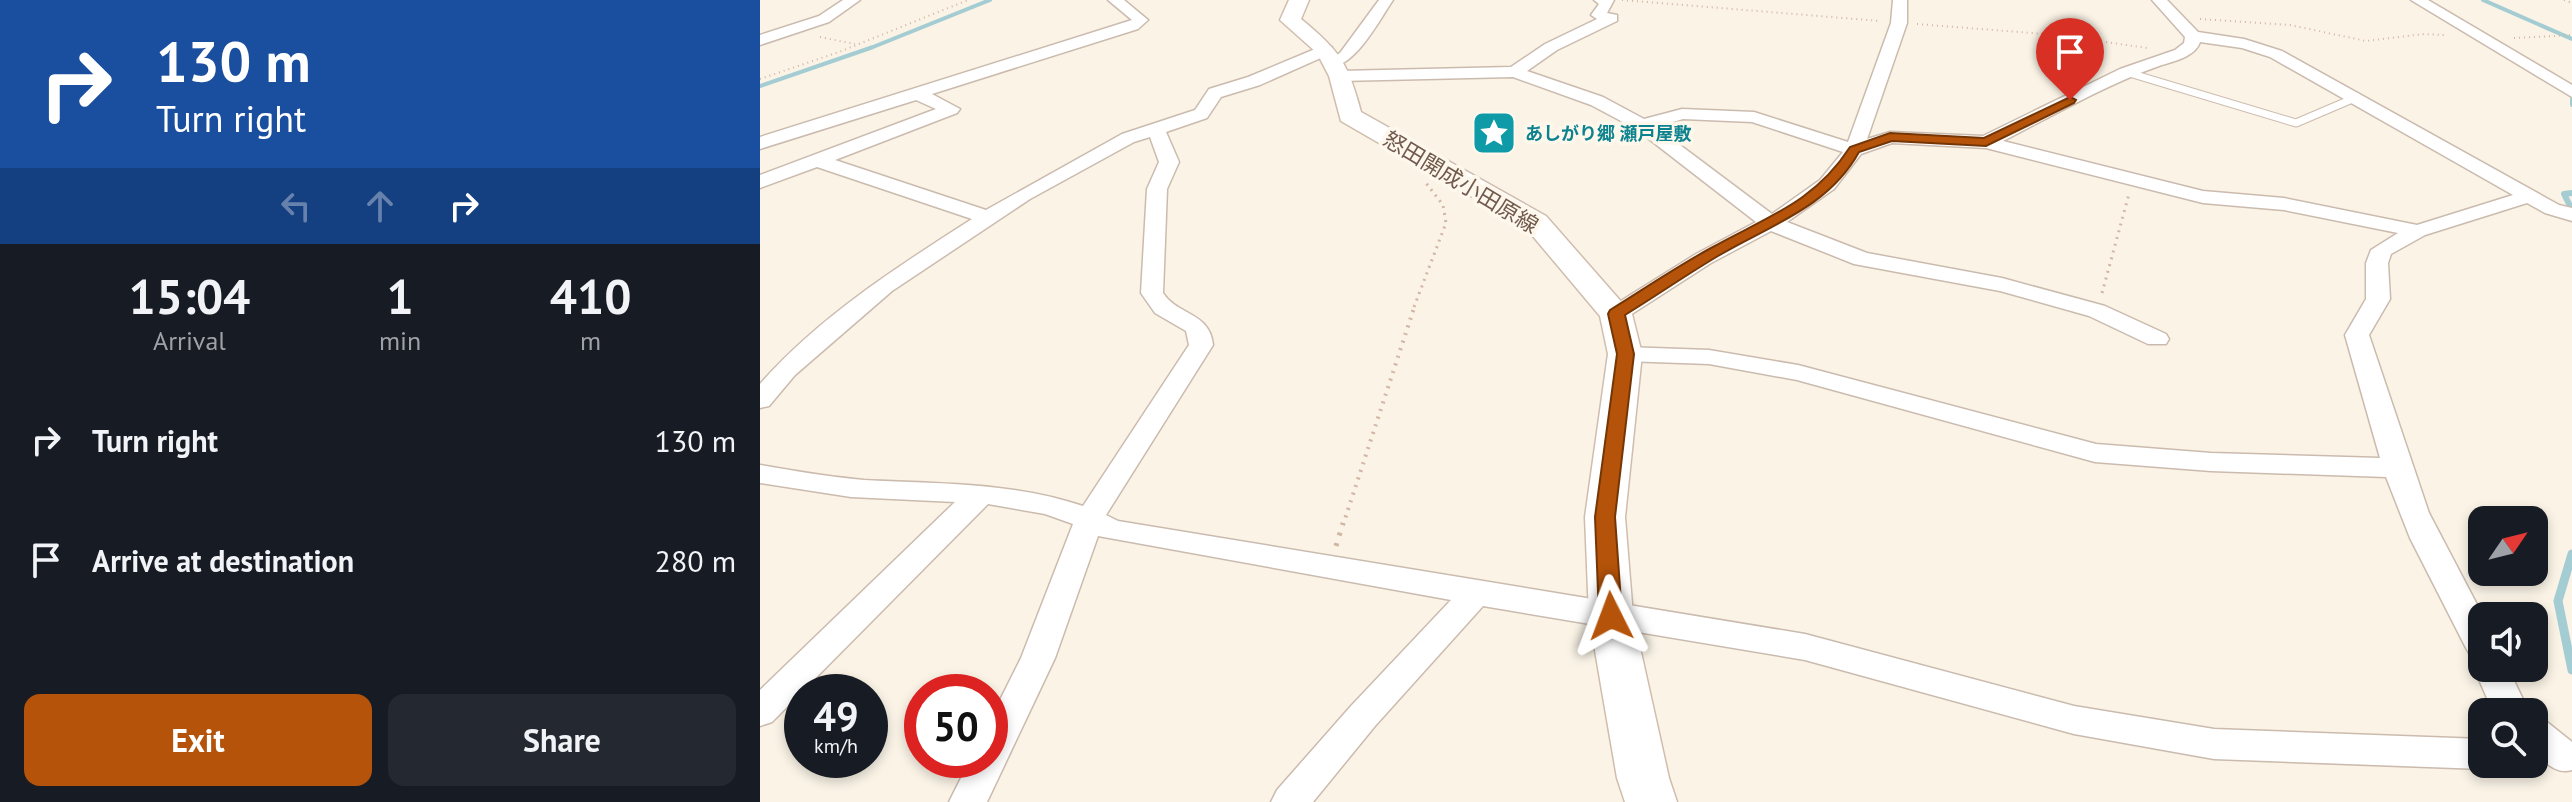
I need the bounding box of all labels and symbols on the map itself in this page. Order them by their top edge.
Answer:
pin [2036,18,2104,100]
place icon: あしがり郷 瀬戸屋敷 [1470,109,1518,157]
place label: あしがり郷 瀬戸屋敷 [1525,122,1692,145]
street label: 怒田開成小田原線 [1378,125,1544,239]
north arrow [2468,506,2548,586]
position arrow [1569,574,1653,658]
speed limit sign: 50 [904,674,1008,778]

